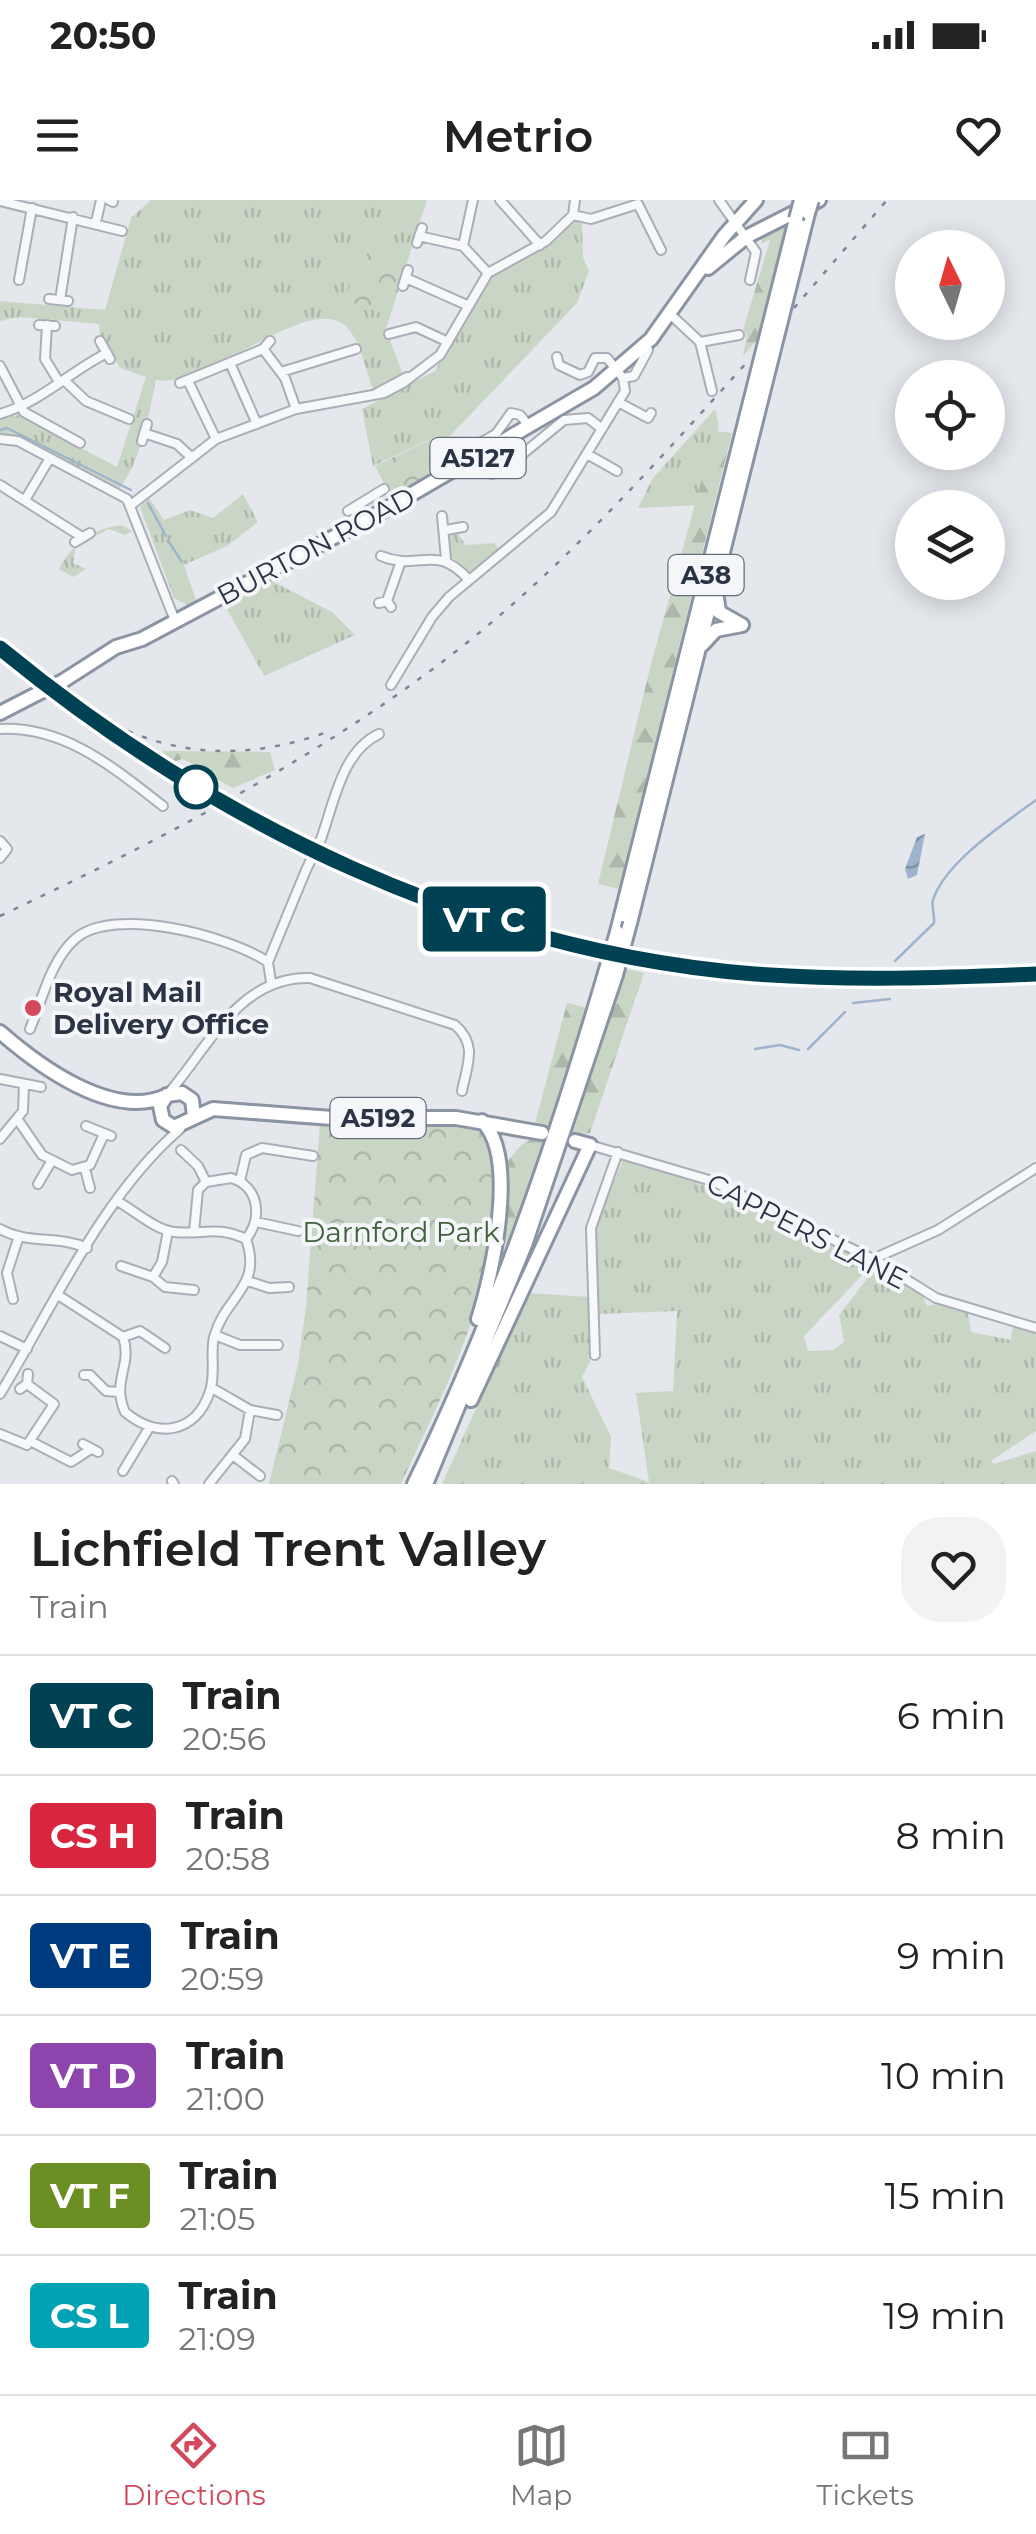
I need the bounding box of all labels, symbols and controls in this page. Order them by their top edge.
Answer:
text: 20:50 [50,12,157,59]
icon: menu [30,108,85,163]
text: Metrio [443,108,593,163]
icon: heart [951,108,1006,163]
north arrow [895,230,1005,340]
map controls [895,230,1005,600]
button: locate [895,360,1005,470]
road number: A5127 [430,438,526,478]
street label: BURTON ROAD [211,480,421,612]
button: layers [895,490,1005,600]
road number: A38 [668,555,744,595]
unlabelled marker [175,766,217,808]
line badge: VT C [414,886,554,952]
text: VT C [443,898,525,941]
place label: Royal Mail Delivery Office [53,975,269,1041]
marker: Royal Mail Delivery Office [22,997,44,1019]
road number: A5192 [330,1098,426,1138]
street label: CAPPERS LANE [701,1166,913,1296]
park label: Darnford Park [302,1215,500,1249]
button: heart [901,1517,1006,1622]
text: Lichfield Trent Valley [30,1520,546,1578]
text: Train [30,1587,109,1626]
text: Train [183,1672,282,1719]
text: 6 min [897,1692,1006,1739]
text: VT C [50,1694,133,1737]
text: 20:56 [183,1719,266,1758]
text: Train [186,1792,285,1839]
text: 8 min [896,1812,1006,1859]
text: CS H [50,1814,136,1857]
text: 20:58 [186,1839,270,1878]
text: Train [181,1912,280,1959]
text: 9 min [897,1932,1006,1979]
text: VT E [50,1934,131,1977]
text: 20:59 [181,1959,264,1998]
text: Train [186,2032,285,2079]
text: 10 min [881,2052,1006,2099]
text: VT D [50,2054,136,2097]
text: 21:00 [186,2079,265,2118]
text: Train [180,2152,279,2199]
text: 15 min [885,2172,1006,2219]
text: VT F [50,2174,130,2217]
text: 21:05 [180,2199,255,2238]
text: Train [179,2272,278,2319]
text: 19 min [883,2292,1006,2339]
text: CS L [50,2294,129,2337]
text: 21:09 [179,2319,256,2358]
tab: Directions [122,2418,266,2512]
tab: Map [510,2418,572,2512]
tab: Tickets [817,2418,914,2512]

